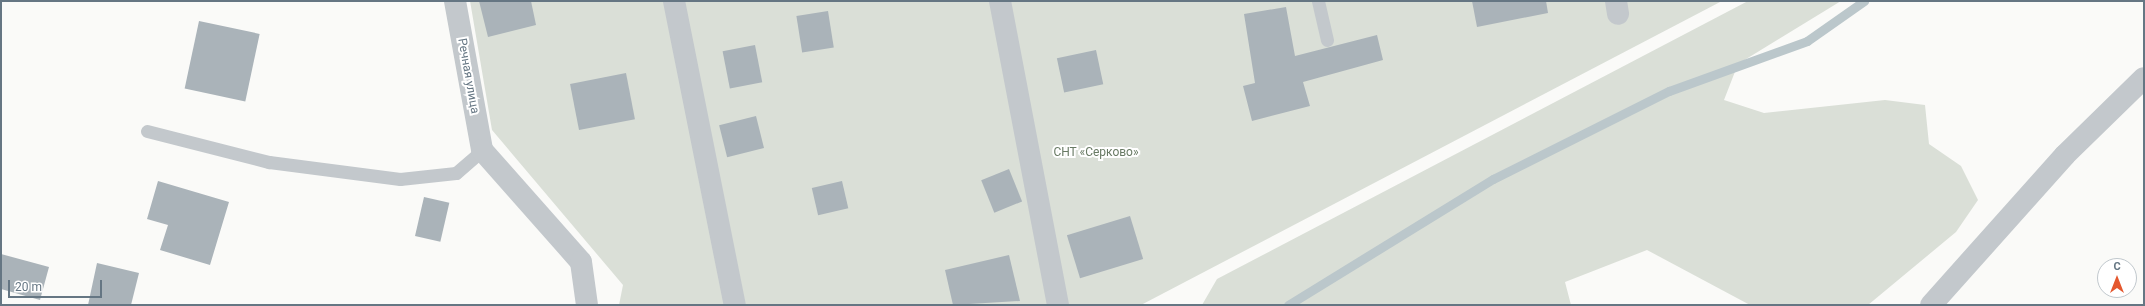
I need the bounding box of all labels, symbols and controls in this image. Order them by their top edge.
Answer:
street label: Речная улица [454,37,482,115]
park label: СНТ «Серково» [1053,146,1139,160]
north arrow [2097,258,2137,298]
text: С [2113,260,2121,273]
scale bar [10,272,104,298]
text: 20 m [15,280,42,294]

